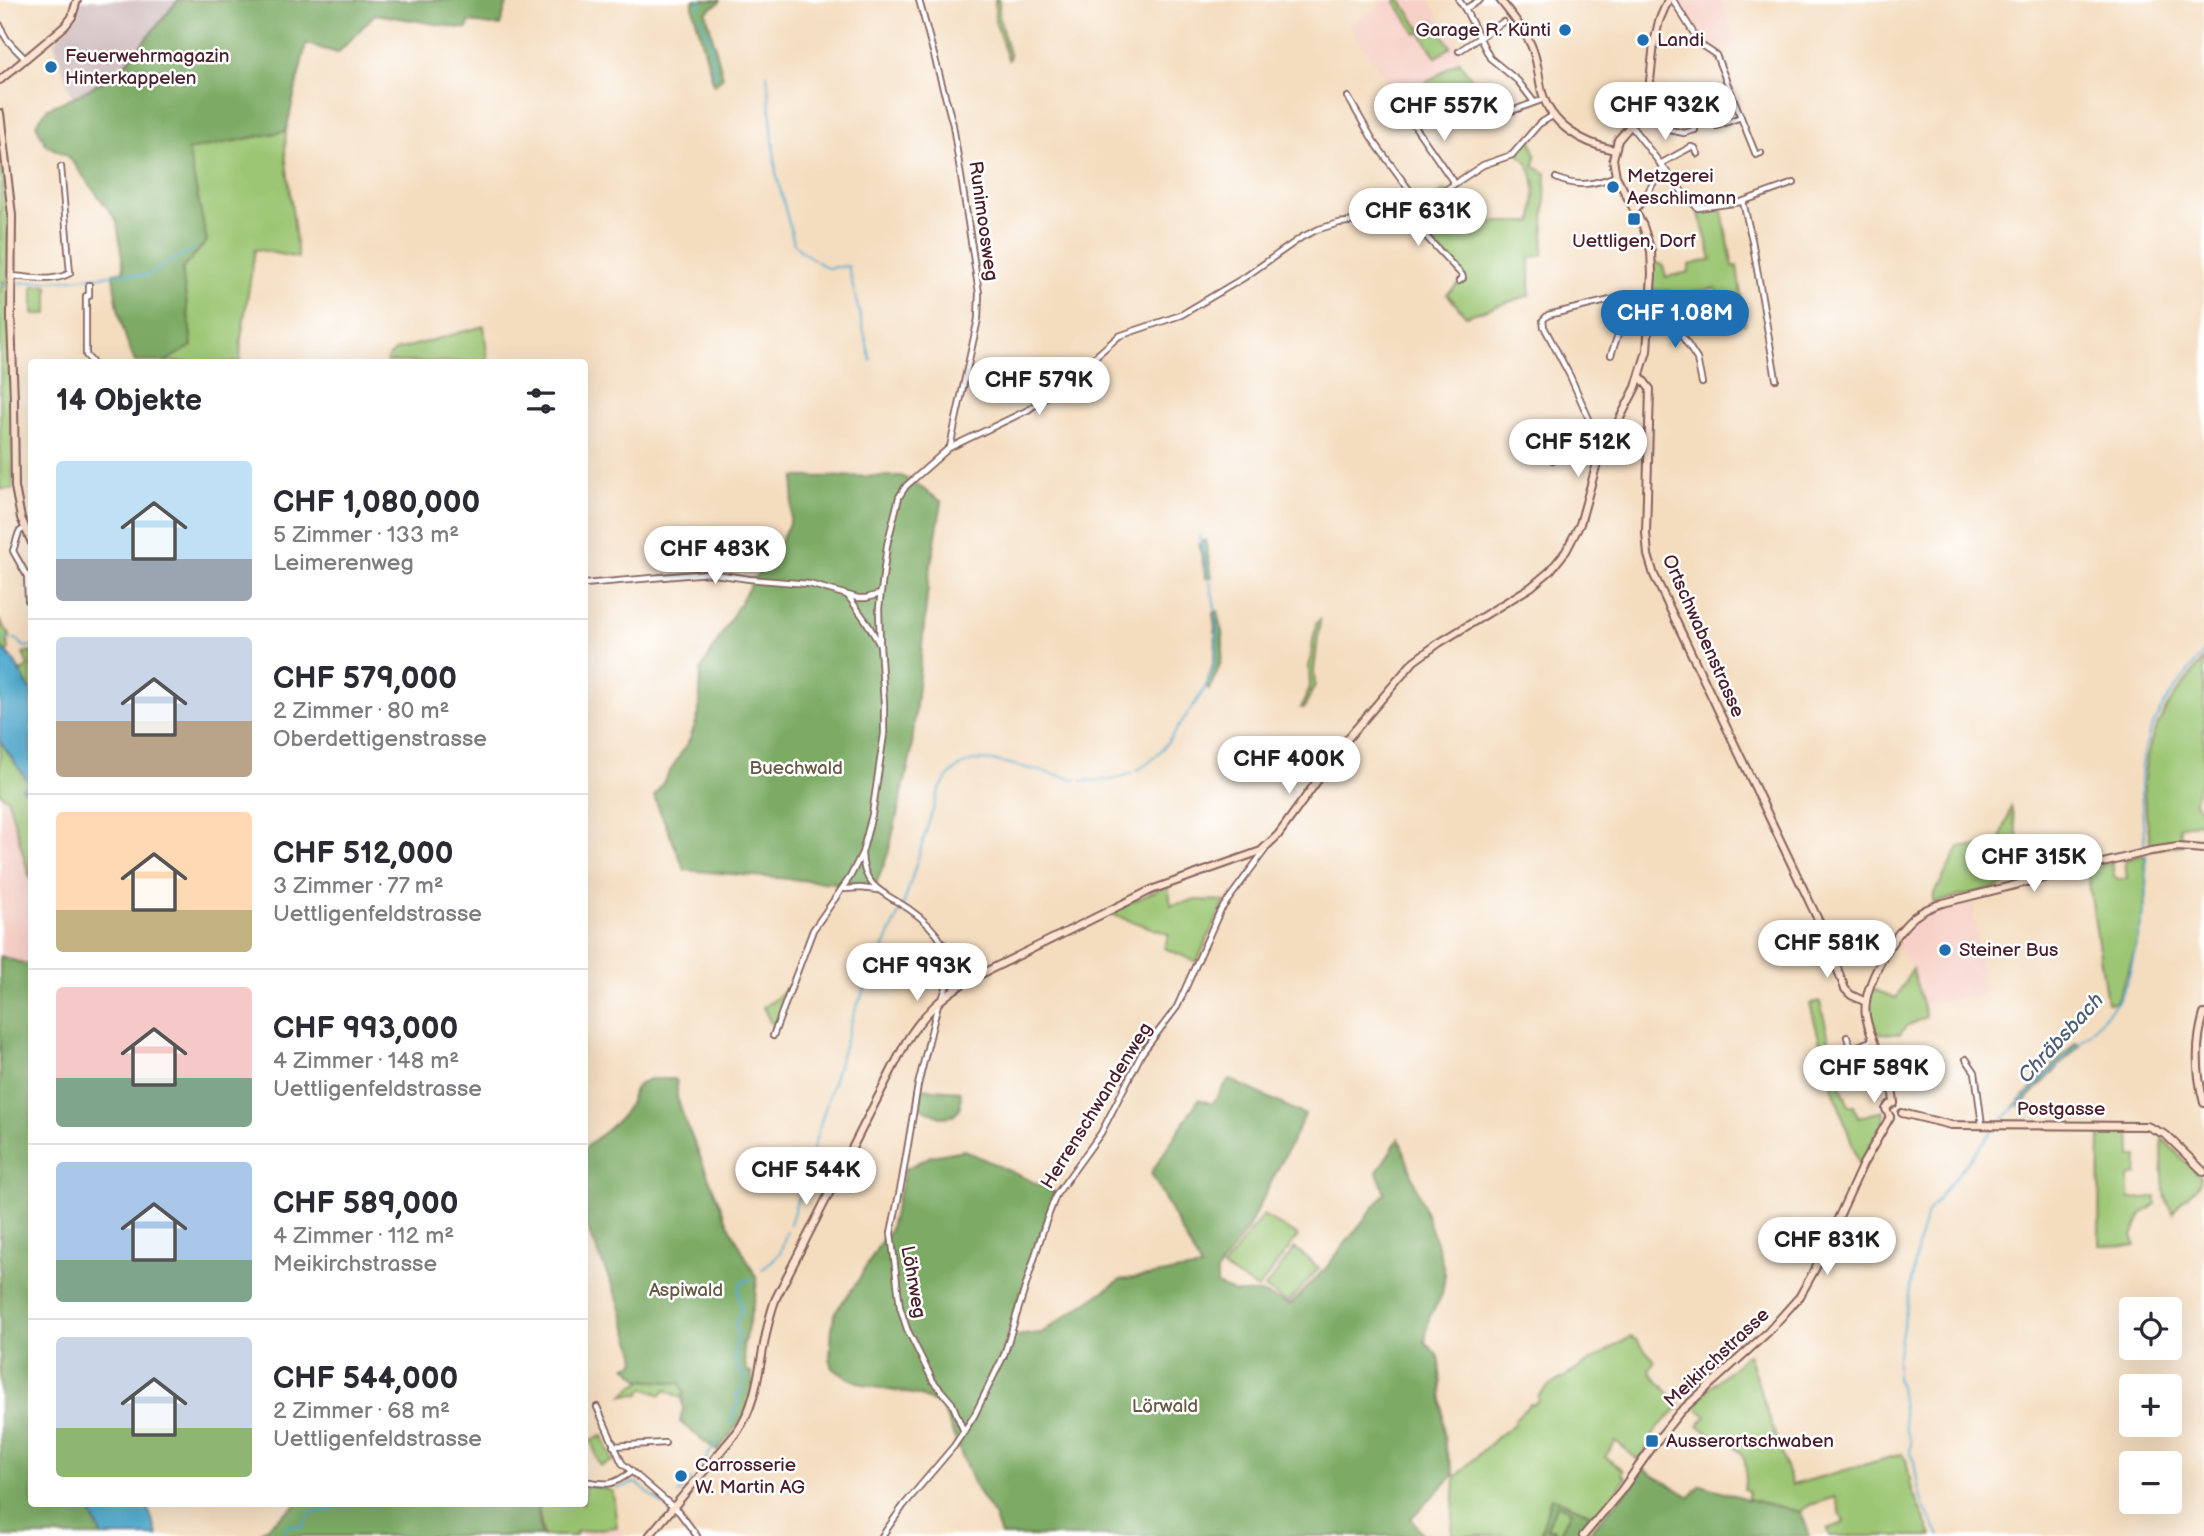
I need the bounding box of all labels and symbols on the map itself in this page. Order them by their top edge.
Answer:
place label: Garage R. Künti [1415,19,1551,42]
marker: Garage R. Künti [1557,22,1573,38]
place label: Landi [1657,29,1704,52]
marker: Landi [1635,32,1651,48]
place label: Feuerwehrmagazin Hinterkappelen [65,45,229,90]
marker: Feuerwehrmagazin Hinterkappelen [43,59,59,75]
pin: CHF 932K [1593,82,1737,142]
pin: CHF 557K [1372,83,1516,143]
street label: Runimoosweg [963,160,1003,282]
place label: Metzgerei Aeschlimann [1627,165,1736,210]
marker: Metzgerei Aeschlimann [1605,179,1621,195]
pin: CHF 631K [1346,188,1490,248]
marker: Uettligen, Dorf [1626,211,1642,227]
place label: Uettligen, Dorf [1572,230,1696,253]
pin: CHF 1.08M [1595,290,1755,350]
pin: CHF 579K [967,358,1111,417]
pin: CHF 512K [1506,420,1650,479]
pin: CHF 483K [643,526,787,586]
street label: Ortschwabenstrasse [1657,551,1749,721]
pin: CHF 400K [1217,736,1361,796]
park label: Buechwald [749,757,843,780]
pin: CHF 315K [1962,834,2106,894]
pin: CHF 581K [1755,920,1899,980]
place label: Steiner Bus [1959,939,2058,962]
marker: Steiner Bus [1937,942,1953,958]
pin: CHF 993K [845,944,989,1003]
water label: Chräbsbach [2013,987,2109,1088]
street label: Herrenschwandenweg [1036,1018,1158,1194]
pin: CHF 589K [1802,1046,1946,1105]
street label: Postgasse [2017,1098,2105,1121]
pin: CHF 544K [734,1148,878,1207]
pin: CHF 831K [1755,1218,1899,1277]
street label: Löhrweg [895,1244,931,1320]
park label: Aspiwald [649,1279,723,1302]
street label: Meikirchstrasse [1660,1303,1774,1413]
park label: Lörwald [1132,1395,1198,1418]
place label: Ausserortschwaben [1666,1430,1834,1453]
marker: Ausserortschwaben [1644,1433,1660,1449]
place label: Carrosserie W. Martin AG [695,1454,805,1499]
marker: Carrosserie W. Martin AG [673,1468,689,1484]

